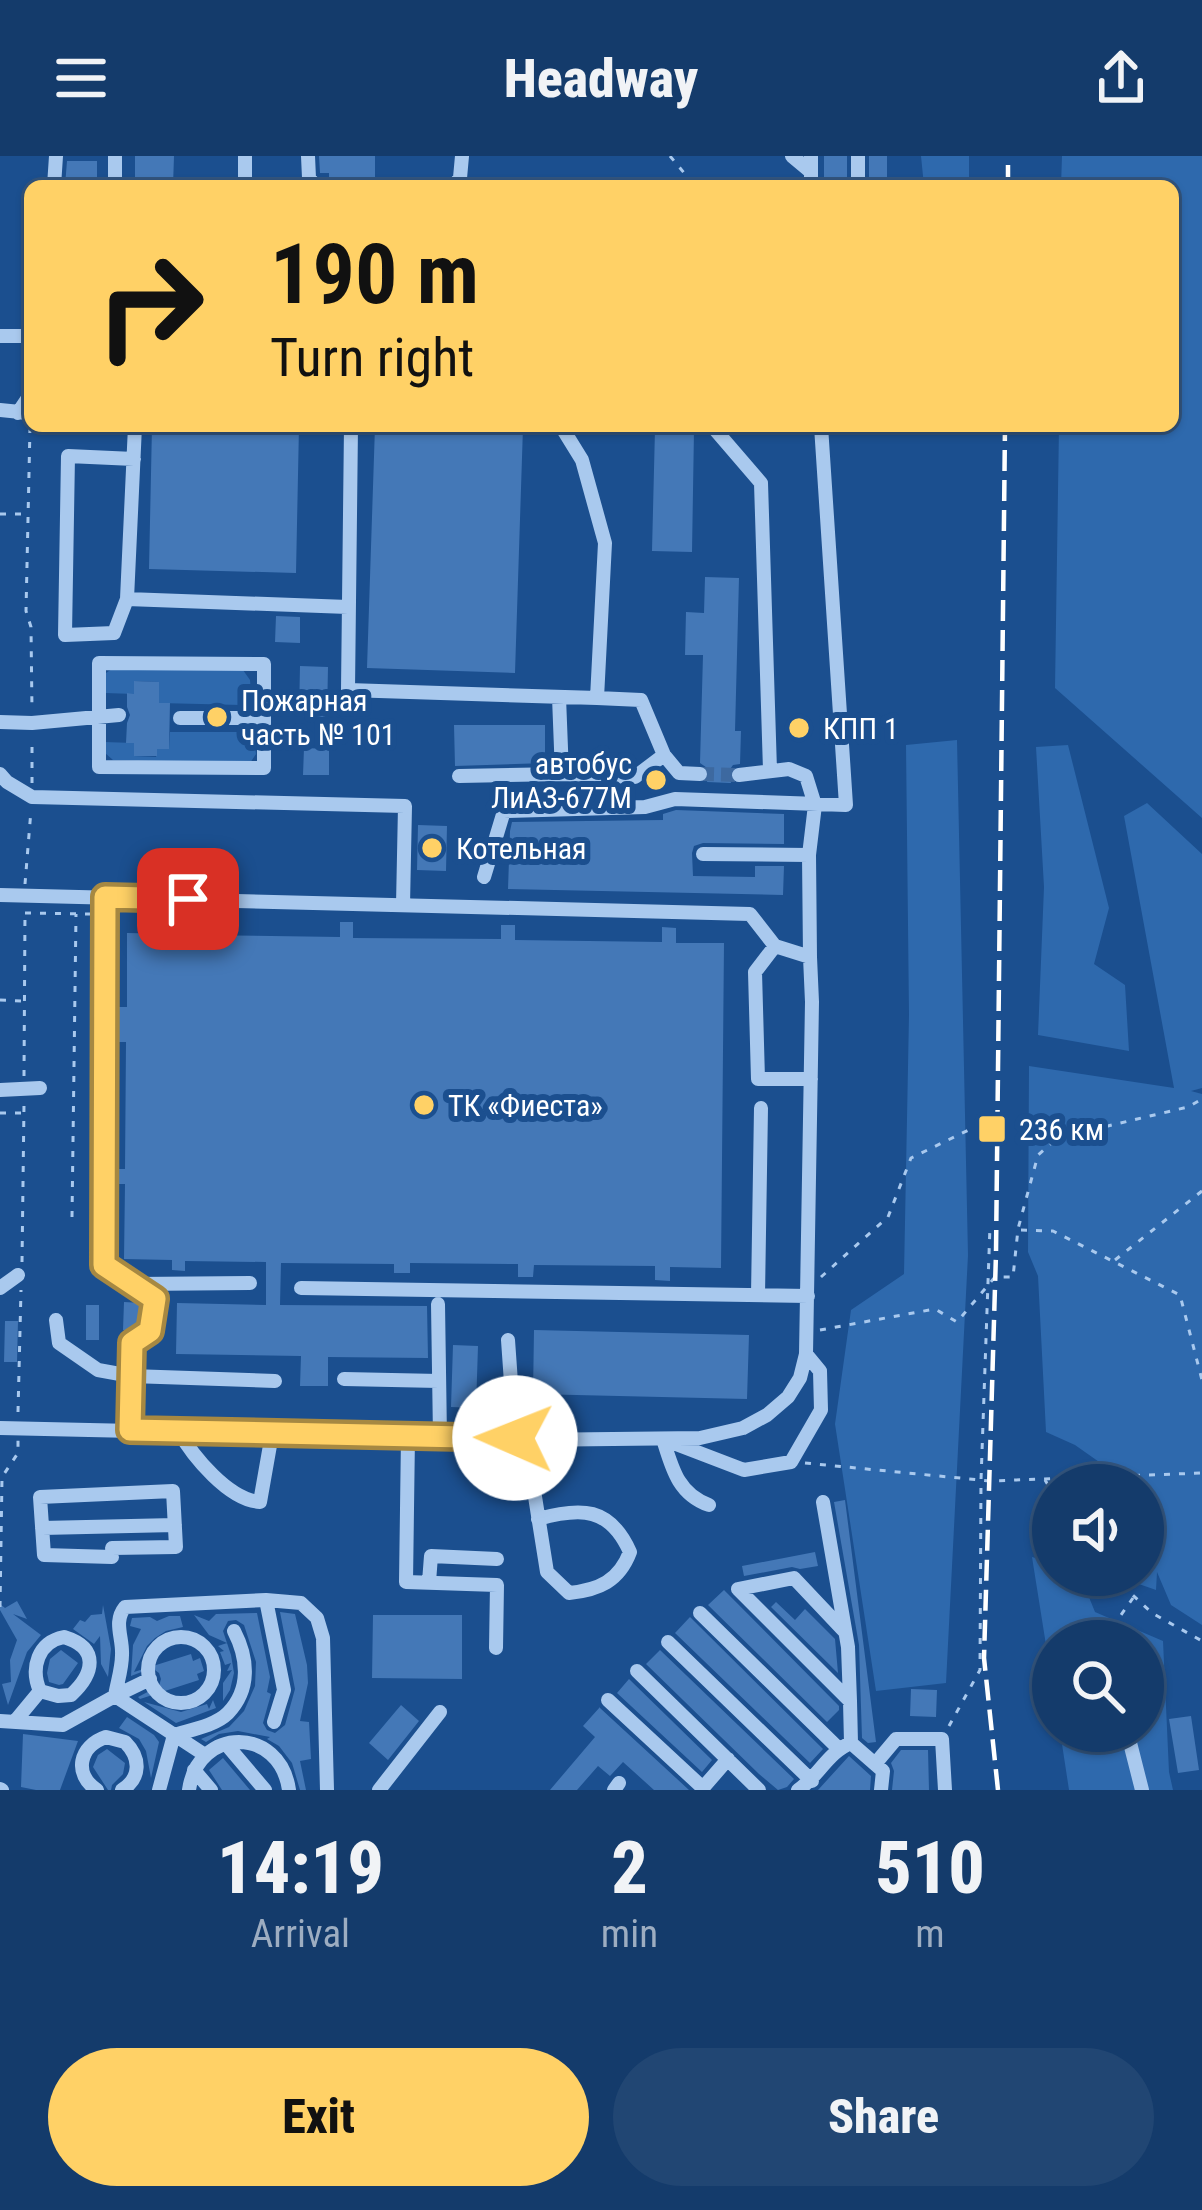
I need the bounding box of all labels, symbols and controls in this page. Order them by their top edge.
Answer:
icon: menu [48,45,114,111]
icon: share [1088,45,1154,111]
text: Headway [504,47,698,110]
text: 190 m [270,225,479,324]
icon: right [72,228,228,384]
text: Turn right [270,326,474,389]
place label: Пожарная часть № 101 [241,683,396,752]
marker: Пожарная часть № 101 [204,704,230,730]
place label: КПП 1 [823,711,899,746]
marker: КПП 1 [786,715,812,741]
place label: автобус ЛиАЗ-677М [491,746,632,815]
marker: автобус ЛиАЗ-677М [643,767,669,793]
place label: Котельная [456,831,587,866]
marker: Котельная [419,835,445,861]
pin [137,848,239,950]
icon: arrive [155,866,221,932]
place label: ТК «Фиеста» [448,1088,603,1123]
marker: ТК «Фиеста» [411,1092,437,1118]
place label: 236 км [1019,1112,1104,1147]
marker: 236 км [976,1113,1008,1145]
position arrow [452,1375,578,1501]
map controls [1032,1464,1164,1752]
button: sound [1032,1464,1164,1596]
button: search [1032,1620,1164,1752]
text: 14:19 [217,1826,384,1911]
text: 2 [611,1826,648,1911]
text: 510 [875,1826,985,1911]
text: Arrival [251,1911,350,1957]
text: min [601,1911,658,1957]
text: m [915,1911,945,1957]
button: Exit [48,2048,589,2186]
button: Share [613,2048,1154,2186]

